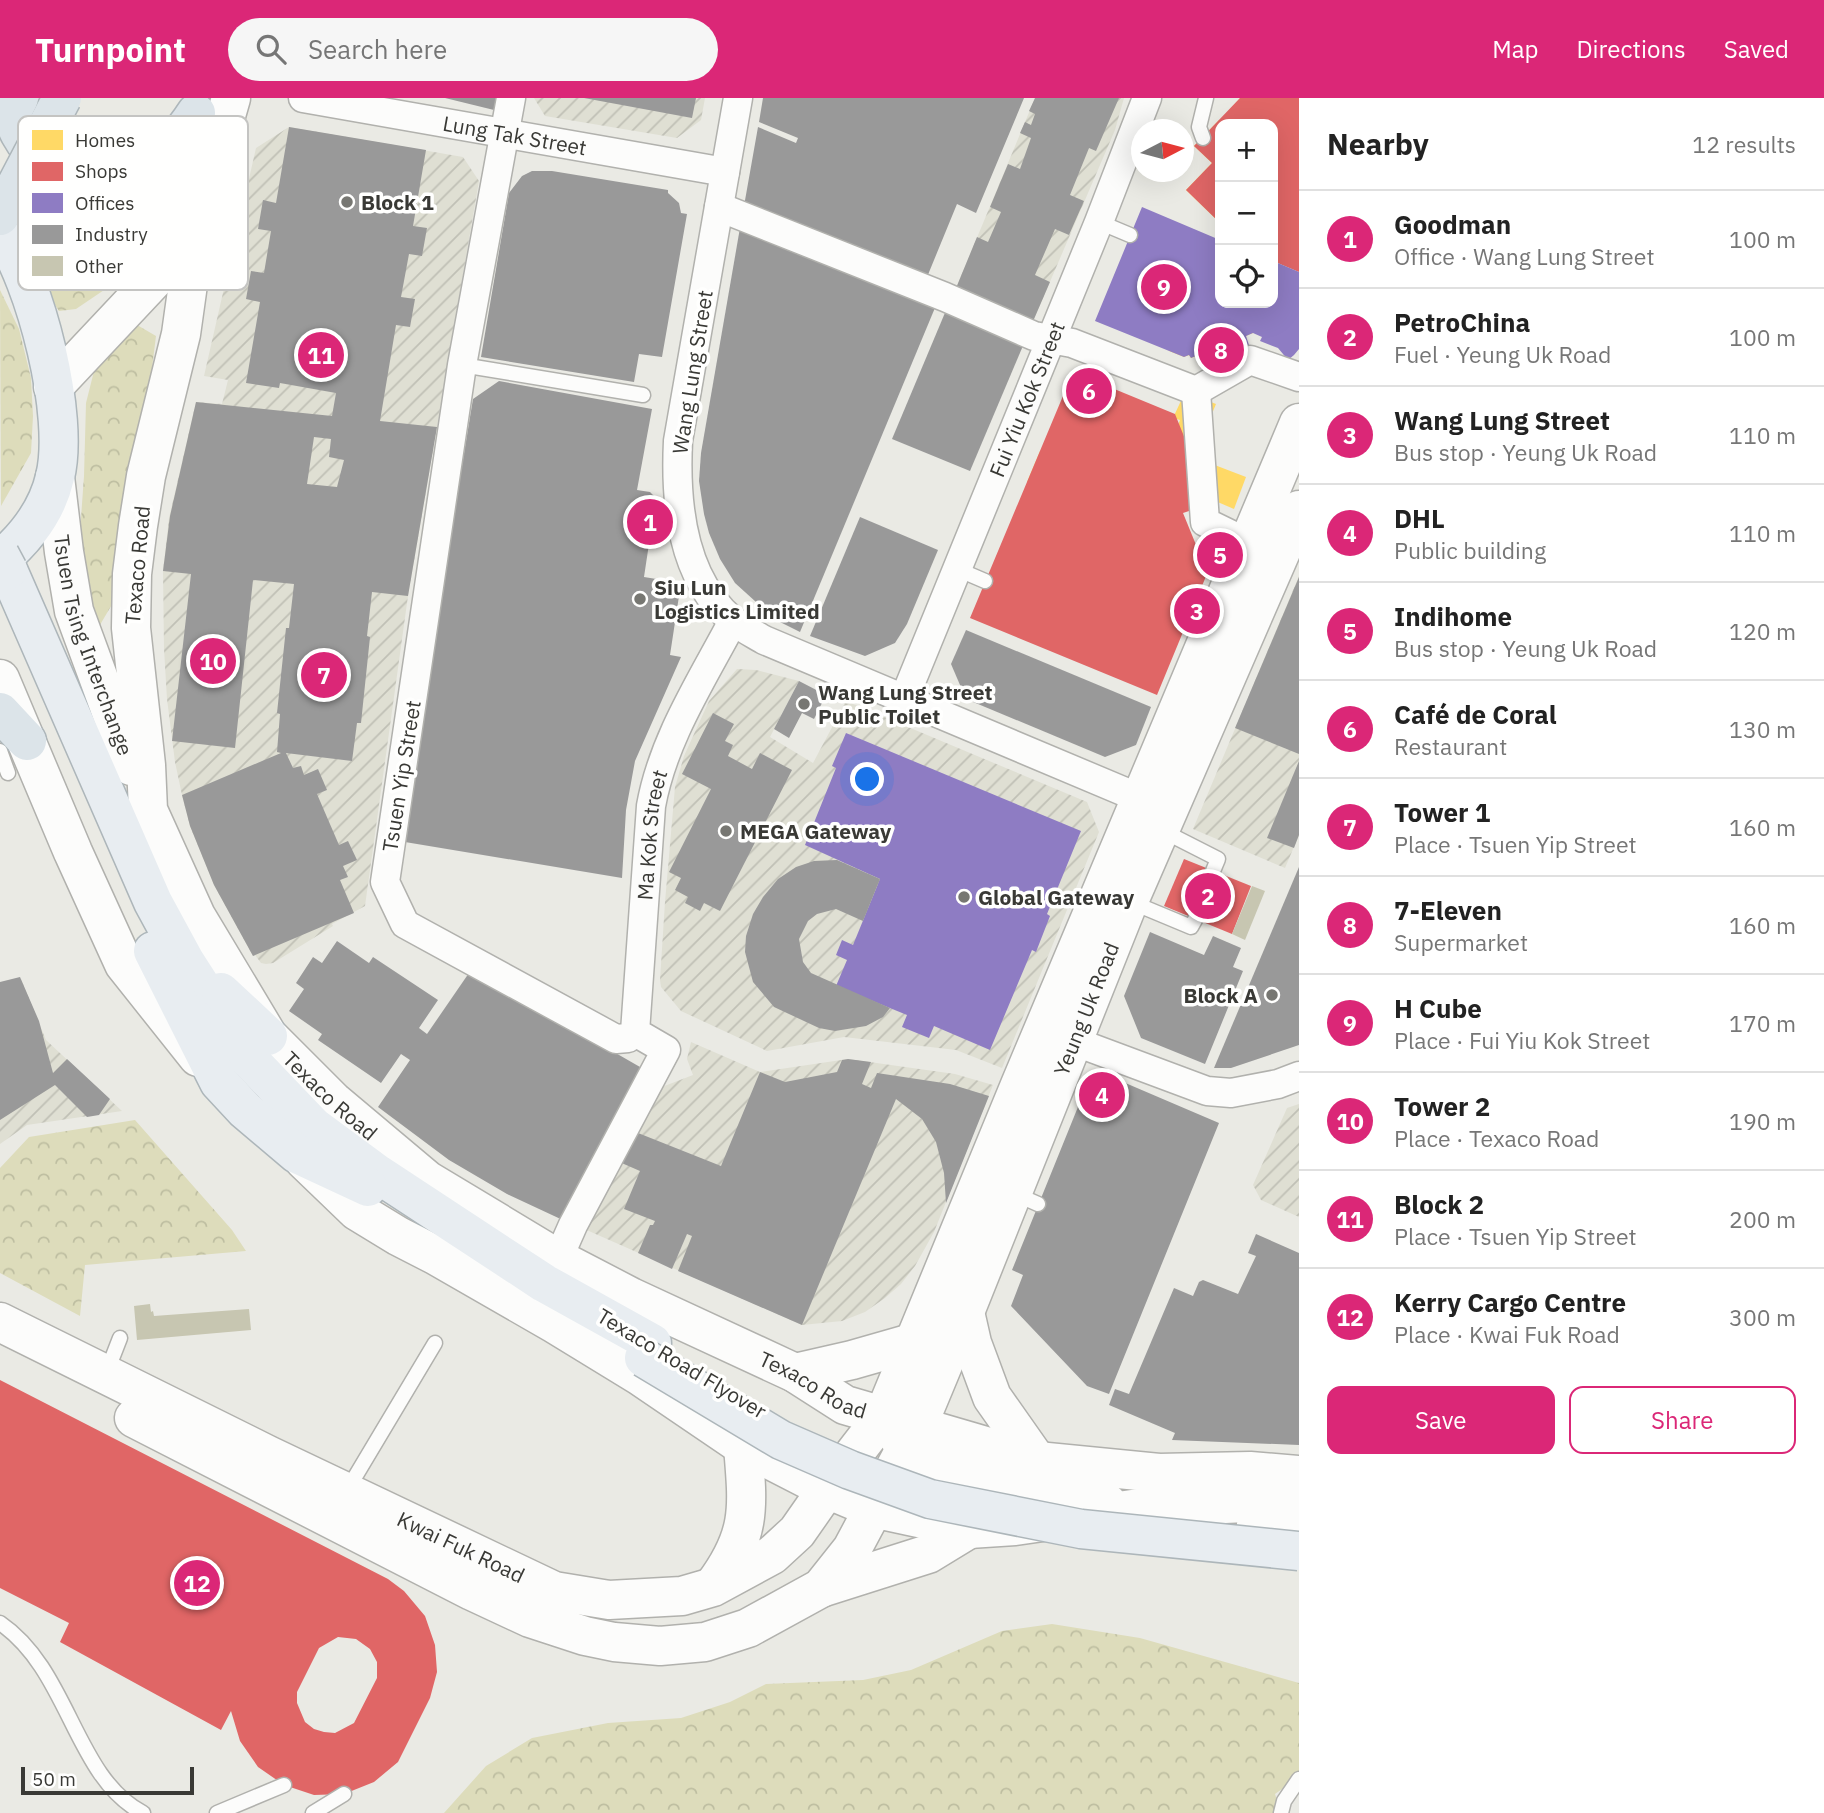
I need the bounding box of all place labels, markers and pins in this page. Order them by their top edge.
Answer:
place label: Block 1 [361,188,434,216]
marker: Block 1 [339,194,355,210]
pin: 9 [1141,261,1187,313]
pin: 8 [1198,324,1244,376]
pin: 11 [298,329,344,381]
pin: 6 [1066,365,1112,417]
pin: 1 [627,496,673,548]
pin: 5 [1197,529,1243,581]
place label: Siu Lun Logistics Limited [654,573,820,625]
pin: 3 [1174,585,1220,637]
marker: Siu Lun Logistics Limited [632,591,648,607]
pin: 10 [190,635,236,687]
pin: 7 [301,649,347,701]
place label: Wang Lung Street Public Toilet [818,678,993,730]
marker: Wang Lung Street Public Toilet [796,696,812,712]
place label: MEGA Gateway [740,817,892,845]
marker: MEGA Gateway [718,823,734,839]
pin: 2 [1185,870,1231,922]
place label: Global Gateway [978,883,1135,911]
marker: Global Gateway [956,889,972,905]
place label: Block A [1183,981,1258,1009]
marker: Block A [1264,987,1280,1003]
pin: 4 [1079,1069,1125,1121]
pin: 12 [174,1557,220,1609]

